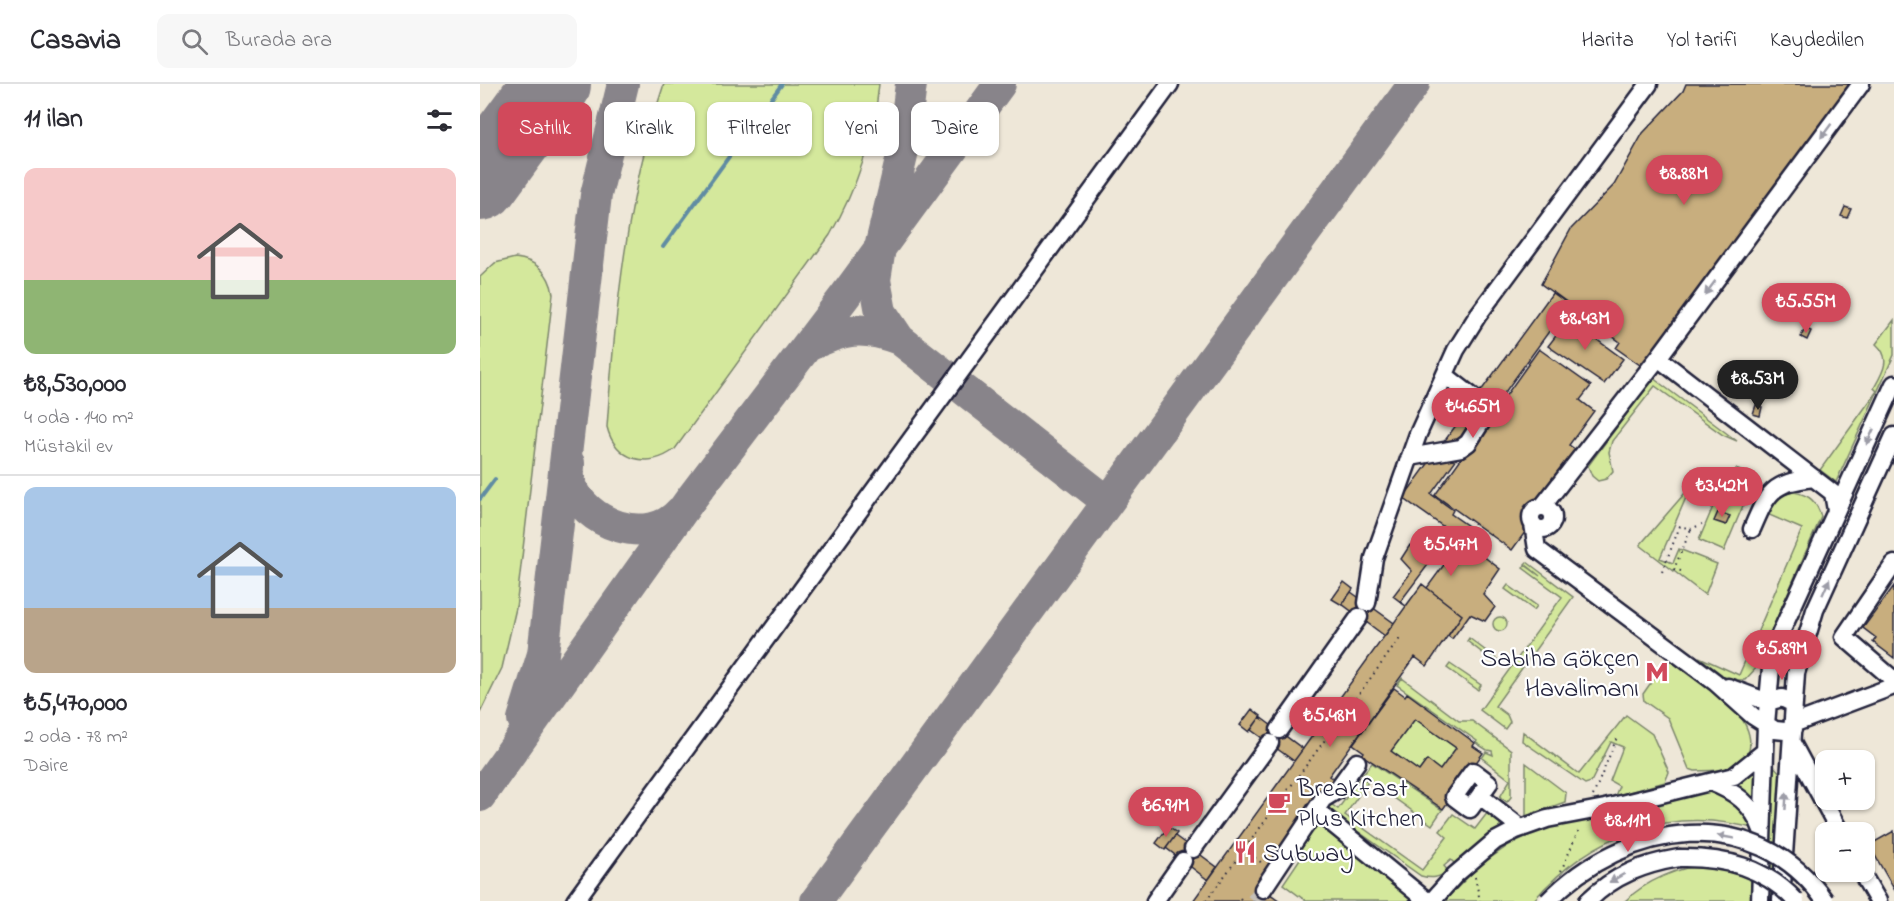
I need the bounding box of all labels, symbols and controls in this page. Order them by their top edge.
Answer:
search box [157,14,577,68]
text: Casavia [30,21,121,62]
icon: search [178,25,211,58]
text: Burada ara [226,25,332,57]
text: Harita [1582,26,1634,56]
text: Yol tarifi [1667,26,1737,56]
text: Kaydedilen [1770,26,1864,56]
text: 11 ilan [24,101,83,139]
chip: Satılık [498,102,592,156]
chip: Kiralık [604,102,695,156]
chip: Filtreler [707,102,812,156]
chip: Yeni [824,102,899,156]
chip: Daire [911,102,999,156]
icon: filters [423,104,456,137]
one-way arrow [1820,123,1833,139]
pin: ₺8.88M [1635,155,1733,206]
text: ₺8.88M [1660,160,1708,189]
icon: home [186,207,294,315]
one-way arrow [1704,279,1716,295]
pin: ₺5.55M [1757,283,1855,334]
text: ₺5.55M [1776,288,1836,317]
pin: ₺8.43M [1536,300,1634,351]
text: ₺8.43M [1560,305,1610,334]
pin: ₺8.53M [1709,360,1807,411]
text: ₺8.53M [1731,365,1785,394]
text: ₺8,530,000 [24,366,126,404]
pin: ₺4.65M [1424,388,1522,439]
text: ₺4.65M [1446,393,1500,422]
text: 4 oda · 140 m² [24,404,134,433]
one-way arrow [1865,429,1874,446]
text: Müstakil ev [24,433,113,462]
pin: ₺3.42M [1673,467,1771,518]
text: ₺3.42M [1696,472,1748,501]
icon: home [186,526,294,634]
pin: ₺5.47M [1402,526,1500,577]
text: ₺5.47M [1424,531,1478,560]
one-way arrow [1821,578,1831,596]
pin: ₺5.89M [1733,630,1831,681]
text: ₺5.89M [1756,635,1808,664]
place label: Sabiha Gökçen Havalimanı [1481,641,1639,709]
metro station icon: Sabiha Gökçen Havalimanı [1644,659,1670,685]
text: ₺5,470,000 [24,685,127,723]
pin: ₺5.48M [1281,697,1379,748]
text: ₺5.48M [1303,702,1357,731]
text: 2 oda · 78 m² [24,723,128,752]
map controls [1815,750,1875,882]
button: + [1815,750,1875,810]
text: Daire [24,752,68,781]
place label: Breakfast Plus Kitchen [1296,771,1424,839]
pin: ₺6.91M [1117,787,1215,838]
cafe icon: Breakfast Plus Kitchen [1266,789,1292,815]
one-way arrow [1781,791,1791,810]
text: ₺6.91M [1142,792,1190,821]
pin: ₺8.11M [1579,802,1677,853]
text: ₺8.11M [1605,807,1651,836]
button: − [1815,822,1875,882]
one-way arrow [1716,832,1735,841]
place label: Subway [1263,836,1354,874]
restaurant icon: Subway [1232,839,1258,865]
one-way arrow [1609,873,1625,884]

